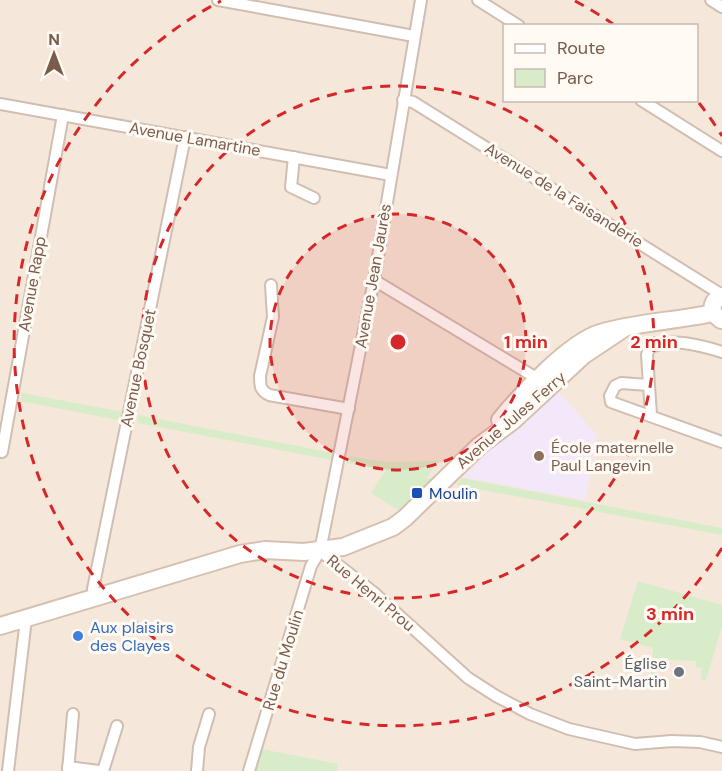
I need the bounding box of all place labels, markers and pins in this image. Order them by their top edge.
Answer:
centre of rings [388,332,408,352]
place label: École maternelle Paul Langevin [551,437,674,476]
marker: École maternelle Paul Langevin [532,449,546,463]
place label: Moulin [429,483,478,504]
marker: Moulin [410,486,424,500]
place label: Aux plaisirs des Clayes [90,617,174,656]
marker: Aux plaisirs des Clayes [71,629,85,643]
place label: Église Saint-Martin [574,653,667,692]
marker: Église Saint-Martin [672,665,686,679]

